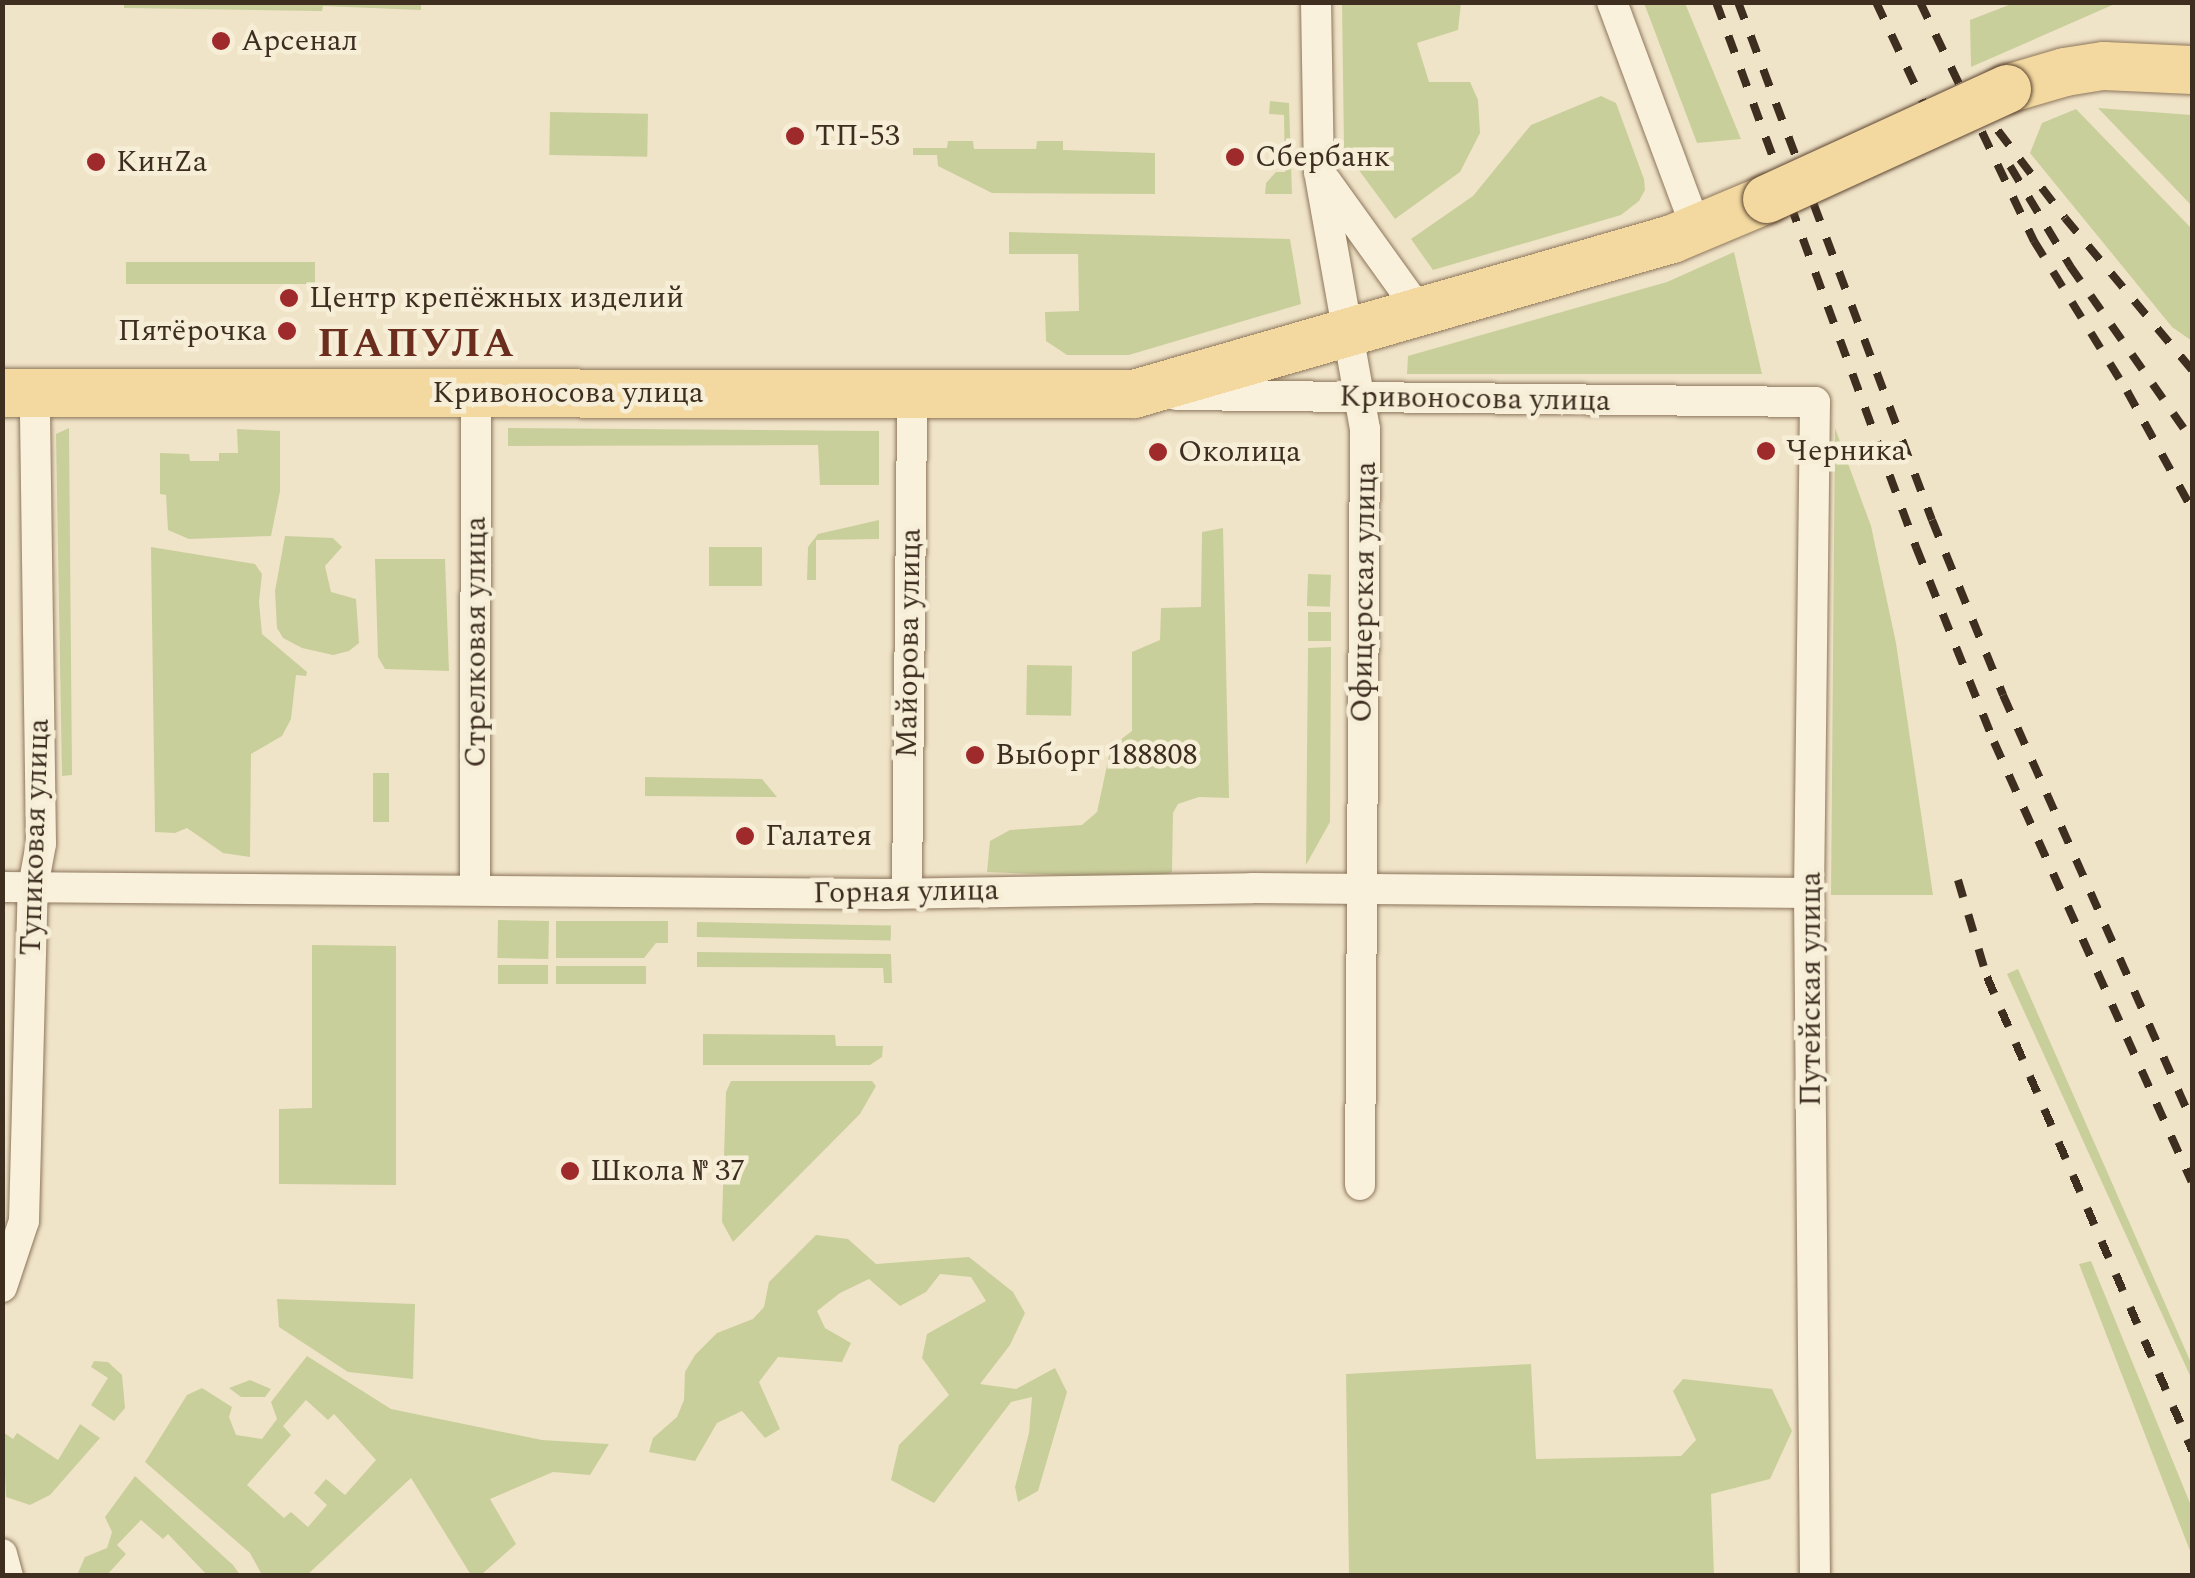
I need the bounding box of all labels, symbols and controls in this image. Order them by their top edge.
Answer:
place label: Арсенал [241,23,358,59]
marker: Арсенал [210,30,232,52]
place label: ТП-53 [815,118,900,154]
marker: ТП-53 [784,125,806,147]
place label: Сбербанк [1255,139,1390,175]
place label: КинZa [116,144,207,180]
marker: Сбербанк [1224,146,1246,168]
marker: КинZa [85,151,107,173]
place label: Центр крепёжных изделий [309,280,684,316]
marker: Центр крепёжных изделий [278,287,300,309]
place label: Пятёрочка [118,313,267,349]
marker: Пятёрочка [276,320,298,342]
district label: ПАПУЛА [318,321,516,369]
street label: Кривоносова улица [432,375,704,411]
street label: Кривоносова улица [1339,379,1611,419]
place label: Черника [1786,433,1906,469]
place label: Околица [1178,434,1301,470]
marker: Черника [1755,440,1777,462]
marker: Околица [1147,441,1169,463]
street label: Офицерская улица [1344,461,1384,723]
street label: Стрелковая улица [458,516,494,768]
street label: Майорова улица [889,528,929,758]
street label: Тупиковая улица [13,718,57,956]
place label: Выборг 188808 [995,737,1198,773]
marker: Выборг 188808 [964,744,986,766]
place label: Галатея [765,818,872,854]
marker: Галатея [734,825,756,847]
street label: Горная улица [813,872,999,912]
street label: Путейская улица [1793,872,1829,1106]
place label: Школа № 37 [590,1153,745,1189]
marker: Школа № 37 [559,1160,581,1182]

